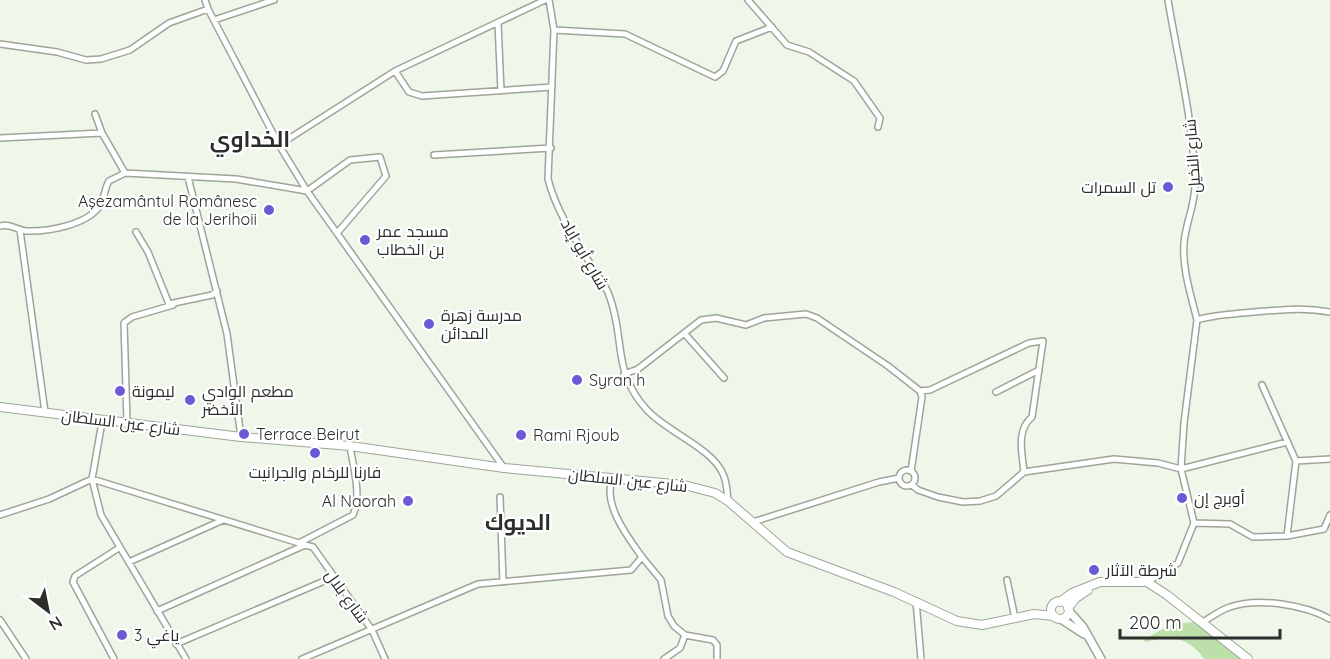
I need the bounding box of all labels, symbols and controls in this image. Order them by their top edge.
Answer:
street label: شارع النخيل [1179,118,1207,194]
district label: الخداوي [210,125,290,157]
place label: تل السمرات [1081,177,1157,198]
marker: تل السمرات [1161,180,1175,194]
place label: Aşezamântul Românesc de la Jerihoii [78,191,257,229]
marker: Aşezamântul Românesc de la Jerihoii [262,203,276,217]
street label: شارع أبو إياد [555,215,613,294]
place label: مسجد عمر بن الخطاب [376,221,449,260]
marker: مسجد عمر بن الخطاب [358,233,372,247]
place label: مدرسة زهرة المدائن [441,305,522,344]
marker: مدرسة زهرة المدائن [422,317,436,331]
place label: Syran h [589,370,645,390]
marker: Syran h [570,373,584,387]
place label: ليمونة [132,381,175,401]
place label: مطعم الوادي الأخضر [201,381,294,419]
marker: ليمونة [113,384,127,398]
marker: مطعم الوادي الأخضر [183,393,197,407]
street label: شارع عين السلطان [60,405,182,441]
place label: Terrace Beirut [256,424,360,444]
place label: Rami Rjoub [533,425,619,445]
marker: Terrace Beirut [237,427,251,441]
marker: Rami Rjoub [514,428,528,442]
marker: فارنا للرخام والجرانيت [308,446,322,460]
place label: فارنا للرخام والجرانيت [249,462,381,484]
street label: شارع عين السلطان [567,464,689,498]
place label: أوبرج إن [1194,488,1245,510]
place label: Al Naorah [322,491,396,511]
marker: أوبرج إن [1175,491,1189,505]
marker: Al Naorah [401,494,415,508]
district label: الديوك [485,508,551,536]
place label: شرطة الآثار [1105,560,1177,580]
marker: شرطة الآثار [1087,563,1101,577]
street label: شارع بلال [319,565,373,628]
north arrow [18,581,78,641]
scale bar [1120,602,1280,640]
text: 200 m [1129,611,1182,634]
text: N [46,612,66,635]
place label: ياغي 3 [134,625,180,649]
marker: ياغي 3 [115,628,129,642]

